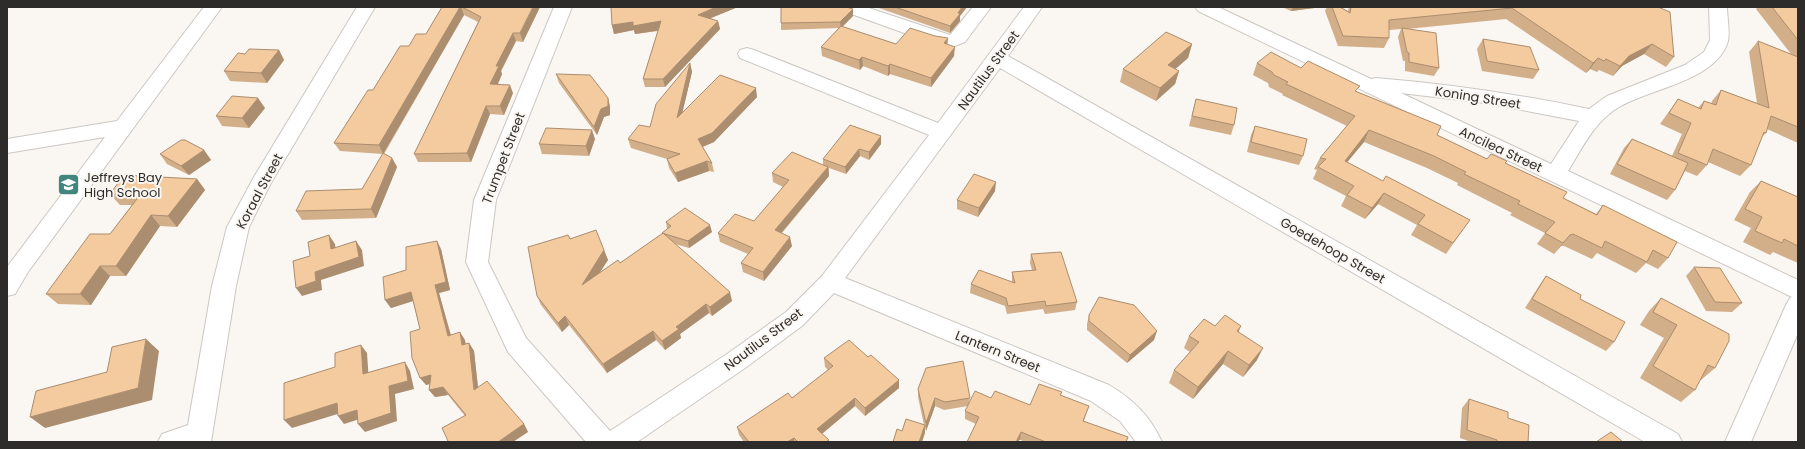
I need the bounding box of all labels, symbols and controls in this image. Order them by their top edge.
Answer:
street label: Nautilus Street [953,26,1024,114]
street label: Koning Street [1434,81,1522,114]
street label: Trumpet Street [477,109,530,207]
street label: Ancilea Street [1456,122,1546,177]
street label: Koraal Street [232,150,288,232]
place label: Jeffreys Bay High School [84,168,163,202]
school or university icon: Jeffreys Bay High School [56,171,82,197]
street label: Goedehoop Street [1277,213,1389,288]
street label: Nautilus Street [720,303,807,375]
street label: Lantern Street [952,326,1043,377]

